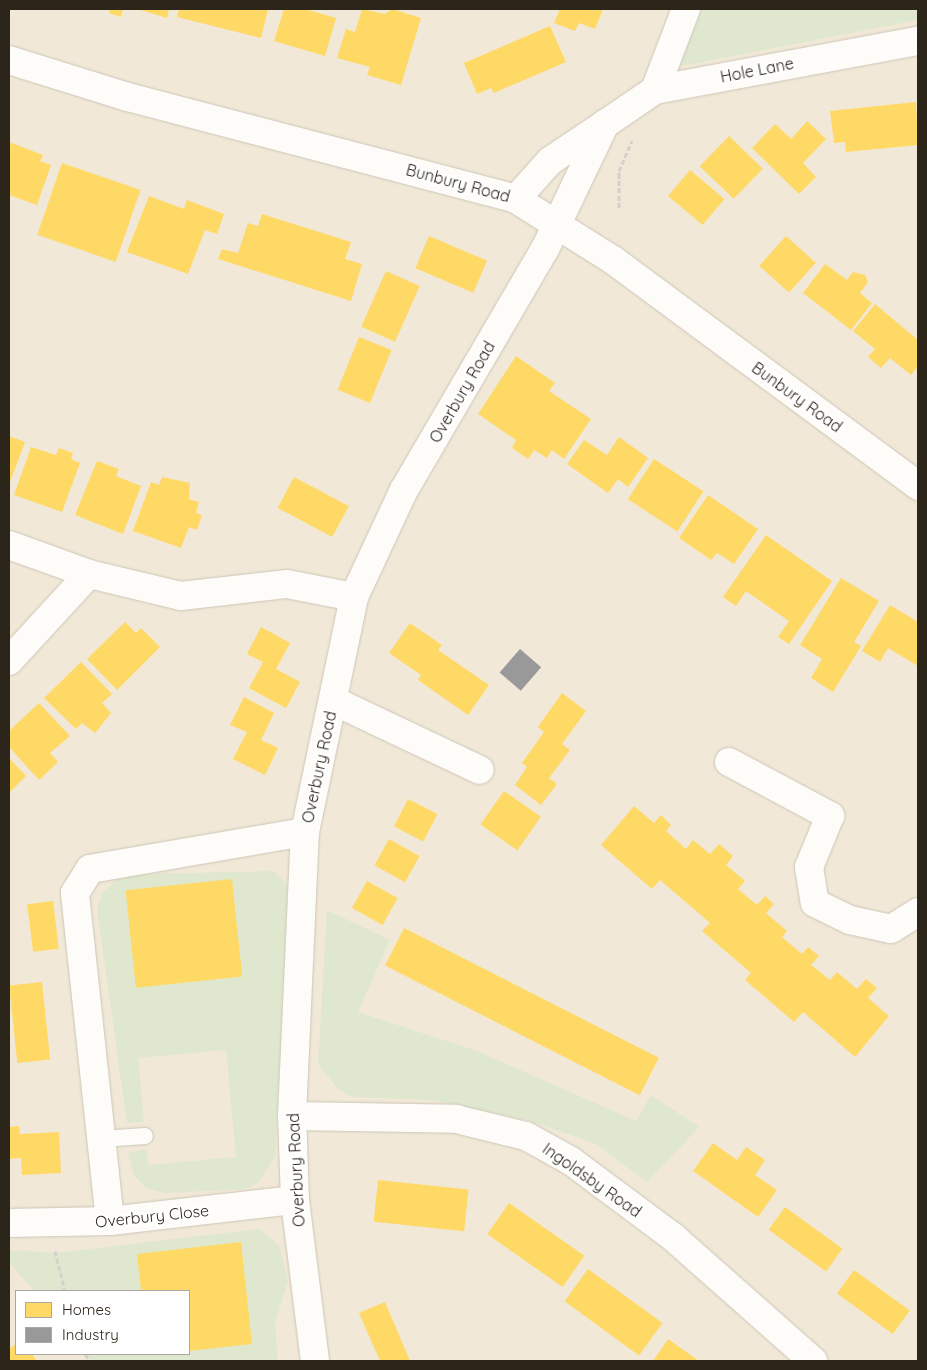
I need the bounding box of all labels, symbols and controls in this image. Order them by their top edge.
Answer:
street label: Hole Lane [719,53,795,87]
street label: Bunbury Road [404,160,512,206]
street label: Overbury Road [425,338,499,446]
street label: Bunbury Road [748,358,846,436]
street label: Overbury Road [298,709,340,825]
street label: Overbury Road [283,1113,309,1227]
street label: Ingoldsby Road [539,1139,645,1221]
street label: Overbury Close [94,1200,210,1232]
legend [15,1290,190,1355]
text: Homes [62,1300,111,1319]
text: Industry [62,1325,119,1344]

